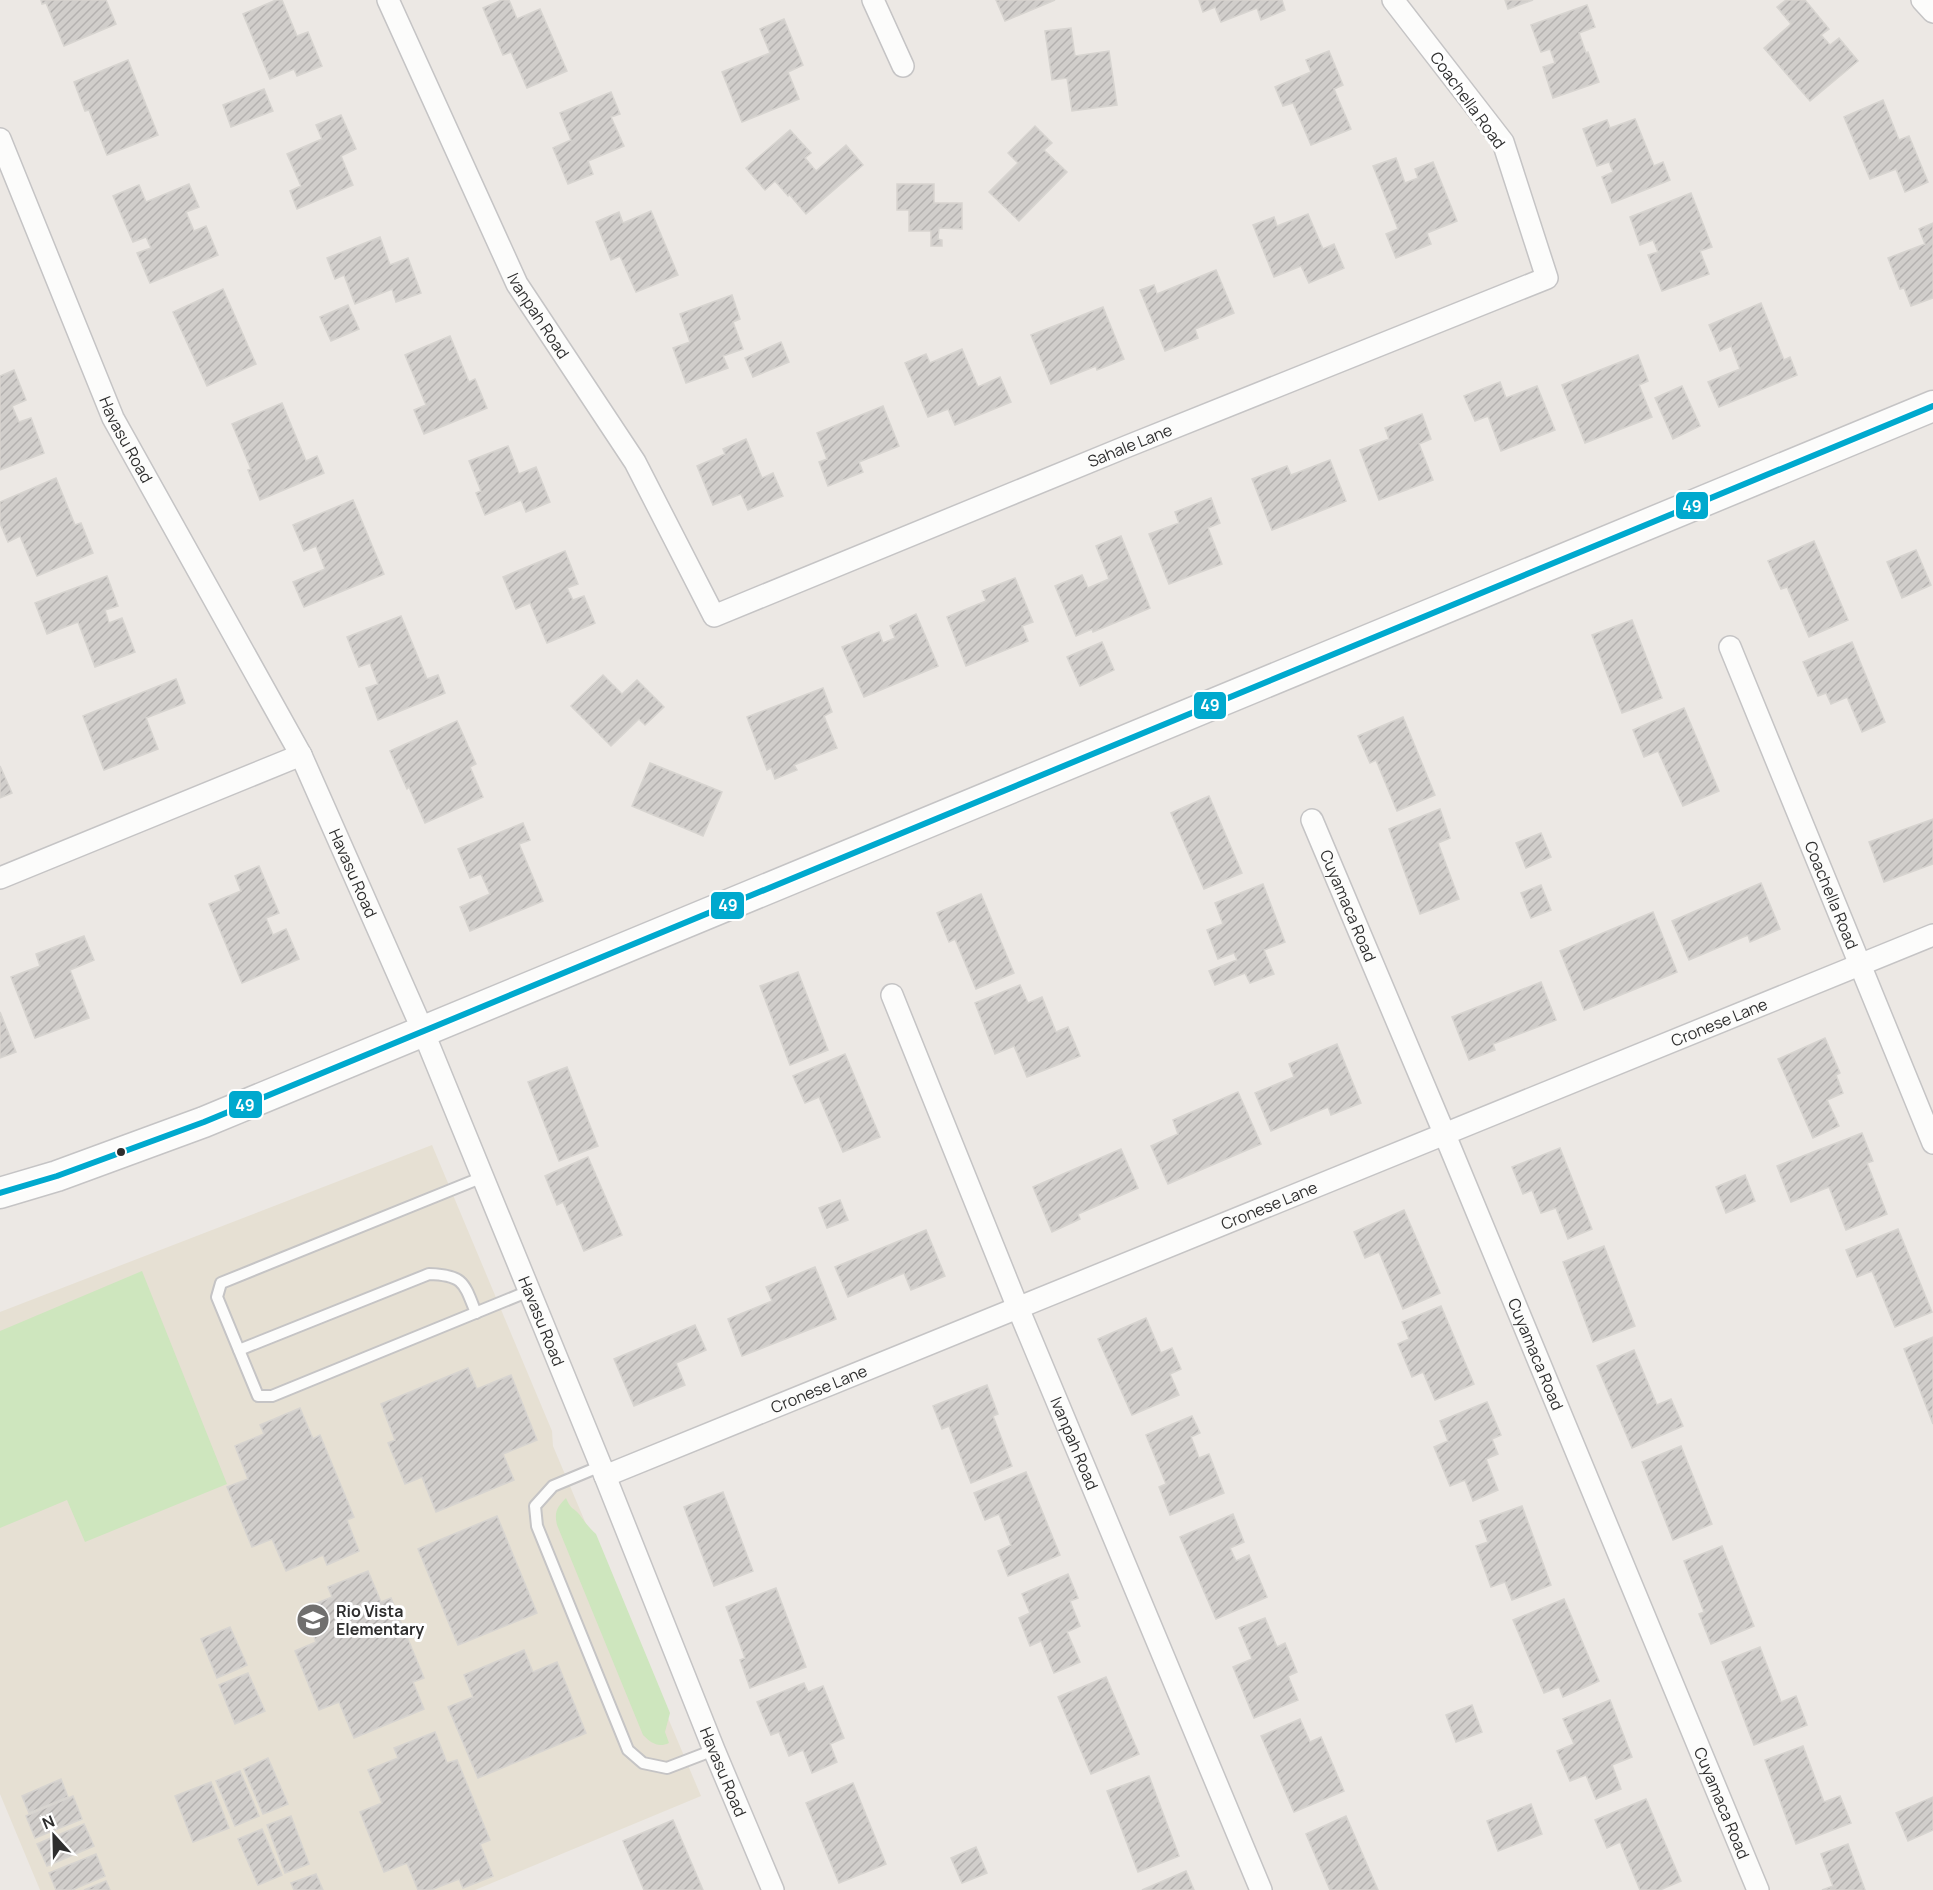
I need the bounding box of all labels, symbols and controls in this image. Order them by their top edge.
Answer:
street label: Coachella Road [1425,47,1511,153]
street label: Ivanpah Road [502,269,575,363]
street label: Havasu Road [94,393,158,487]
street label: Sahale Lane [1084,418,1175,472]
line badge: 49 [1675,491,1709,520]
text: 49 [1682,495,1702,517]
line badge: 49 [1193,691,1227,720]
text: 49 [1200,694,1220,716]
street label: Havasu Road [324,825,382,921]
street label: Coachella Road [1800,838,1863,952]
street label: Cuyamaca Road [1315,846,1382,965]
line badge: 49 [710,891,745,920]
text: 49 [718,894,738,916]
street label: Cronese Lane [1668,993,1771,1052]
line badge: 49 [228,1090,263,1119]
text: 49 [235,1094,255,1116]
unlabelled marker [115,1146,127,1158]
street label: Cronese Lane [1218,1176,1320,1235]
street label: Havasu Road [513,1273,570,1369]
street label: Cuyamaca Road [1503,1295,1569,1413]
street label: Cronese Lane [767,1359,870,1418]
street label: Ivanpah Road [1045,1393,1104,1493]
place label: Rio Vista Elementary [336,1600,424,1640]
school or university icon: Rio Vista Elementary [295,1602,331,1638]
street label: Havasu Road [695,1724,752,1820]
street label: Cuyamaca Road [1689,1744,1755,1862]
north arrow [24,1806,84,1866]
text: N [39,1810,58,1834]

